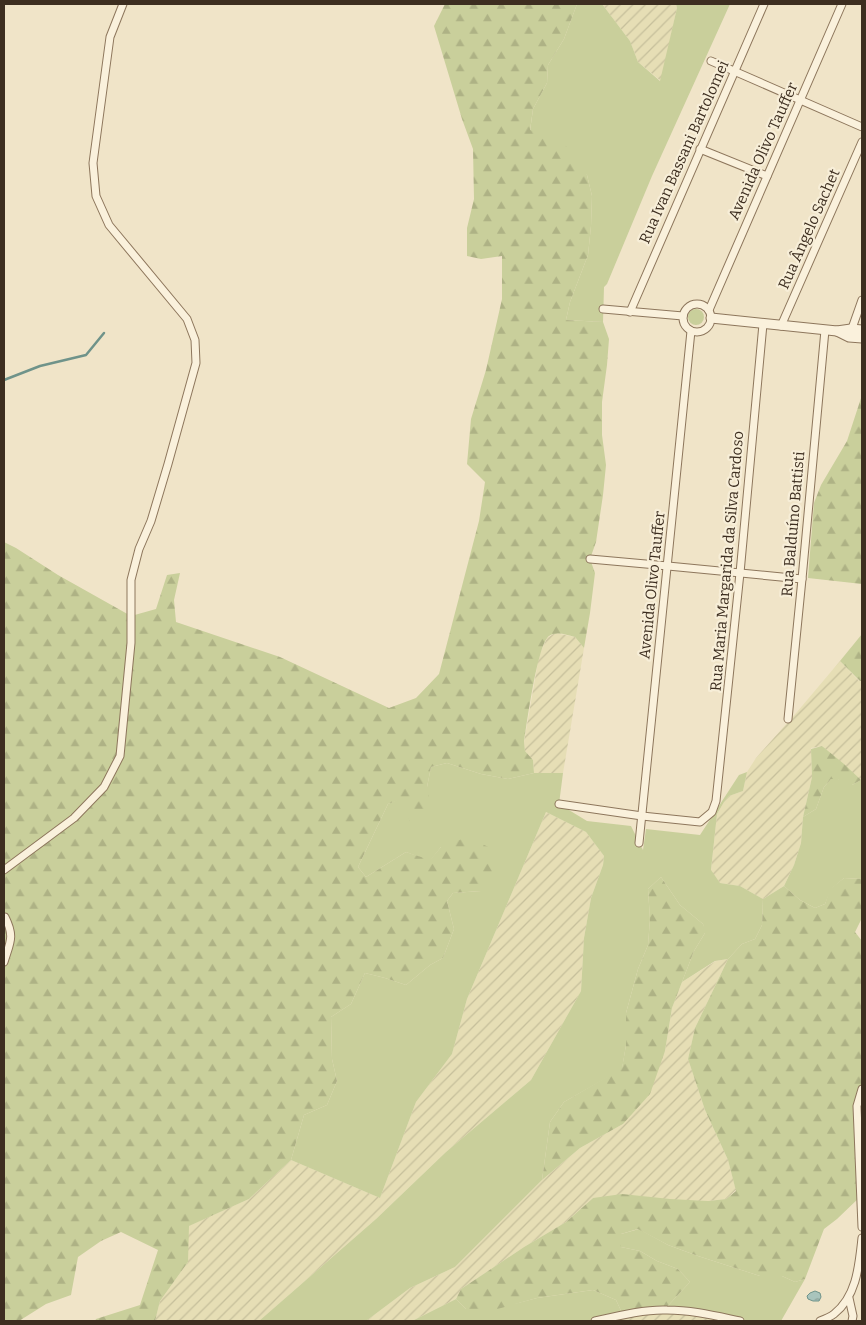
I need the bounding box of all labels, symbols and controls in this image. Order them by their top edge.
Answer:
street label: Rua Ivan Bassani Bartolomei [635,57,733,246]
street label: Avenida Olivo Tauffer [725,79,802,223]
street label: Rua Ângelo Sachet [774,166,844,292]
street label: Rua Maria Margarida da Silva Cardoso [707,430,747,692]
street label: Rua Balduíno Battisti [778,450,808,597]
street label: Avenida Olivo Tauffer [635,510,669,660]

